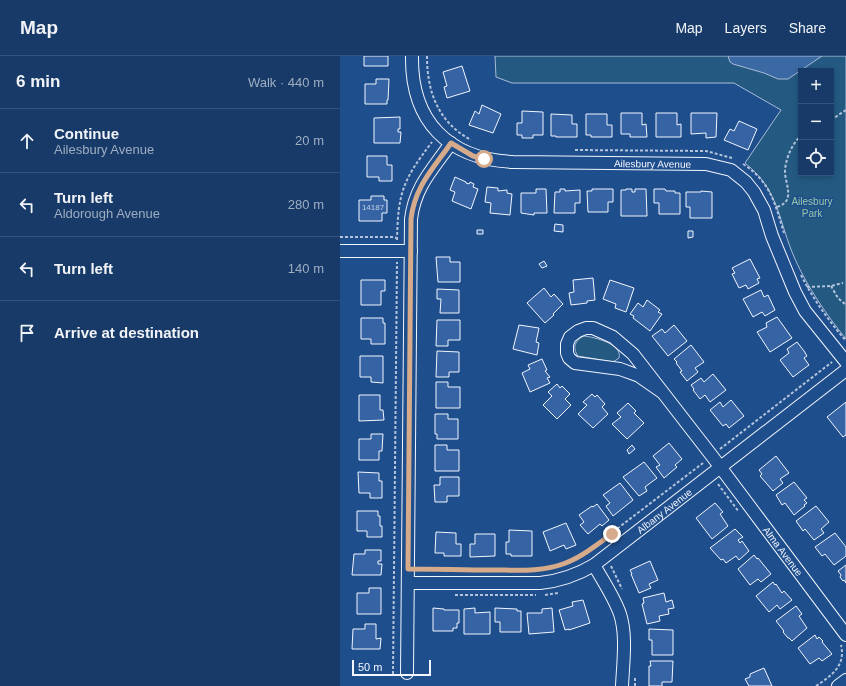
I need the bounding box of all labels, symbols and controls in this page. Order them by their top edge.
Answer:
text: Map [20,17,58,38]
text: Map [675,20,703,36]
text: Layers [725,20,767,36]
text: Share [789,20,826,36]
map controls [798,68,834,176]
button: + [798,68,834,104]
text: 6 min [16,72,60,91]
text: Walk · 440 m [248,75,324,90]
button: − [798,104,834,140]
text: Continue [54,125,119,142]
icon: ahead [16,130,38,152]
text: 20 m [295,133,324,148]
button: locate [798,140,834,176]
text: Ailesbury Avenue [54,142,154,157]
route start [475,150,493,168]
street label: Ailesbury Avenue [614,158,692,169]
text: Turn left [54,189,113,206]
icon: left [16,194,38,216]
park label: Ailesbury Park [791,196,833,219]
text: 280 m [288,197,324,212]
house number: 14187 [362,203,385,212]
text: Aldorough Avenue [54,206,160,221]
icon: left [16,258,38,280]
text: Turn left [54,260,113,277]
text: 140 m [288,261,324,276]
icon: arrive [16,322,38,344]
text: Arrive at destination [54,324,199,341]
street label: Albany Avenue [634,486,694,535]
street label: Alma Avenue [761,524,805,578]
route end [603,525,621,543]
scale bar [352,658,431,677]
text: 50 m [358,661,382,673]

